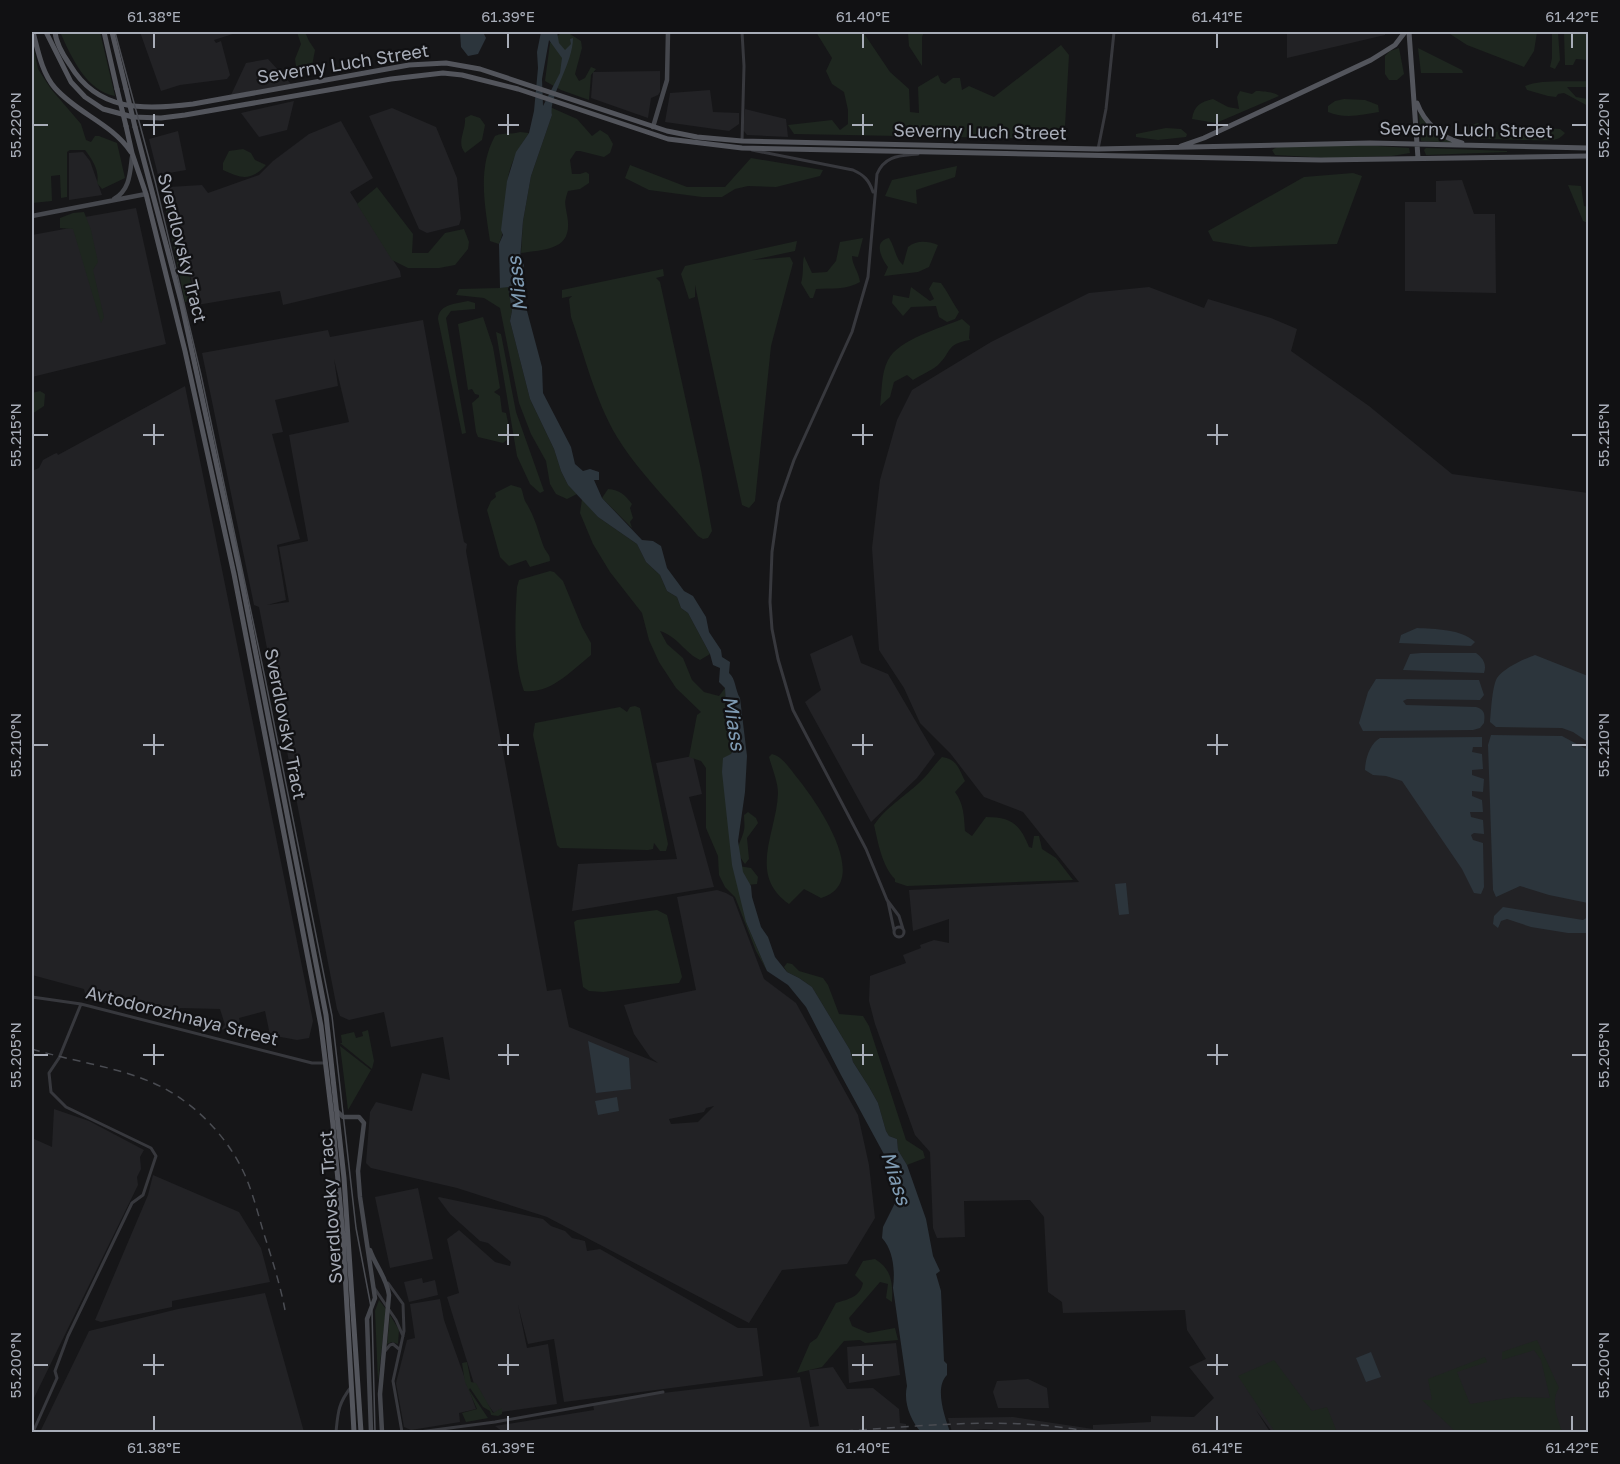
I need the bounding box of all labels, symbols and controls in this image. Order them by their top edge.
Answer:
text: 61.38°E [127,7,181,25]
text: 61.39°E [481,7,535,25]
text: 61.40°E [836,7,890,25]
text: 61.41°E [1191,7,1243,25]
text: 61.42°E [1545,7,1599,25]
street label: Severny Luch Street [255,39,430,87]
text: 55.220°N [6,92,24,158]
text: 55.220°N [1594,92,1612,158]
street label: Severny Luch Street [1379,116,1553,142]
street label: Severny Luch Street [893,118,1067,144]
street label: Sverdlovsky Tract [154,171,212,325]
water label: Miass [501,254,531,313]
text: 55.215°N [6,403,24,467]
text: 55.215°N [1594,403,1612,467]
street label: Sverdlovsky Tract [261,646,311,801]
water label: Miass [719,694,751,753]
text: 55.210°N [6,713,24,777]
text: 55.210°N [1594,713,1612,777]
street label: Avtodorozhnaya Street [84,980,281,1050]
text: 55.205°N [6,1022,24,1088]
text: 55.205°N [1594,1022,1612,1088]
street label: Sverdlovsky Tract [314,1130,346,1284]
water label: Miass [877,1148,917,1209]
text: 55.200°N [6,1332,24,1398]
text: 55.200°N [1594,1332,1612,1398]
text: 61.38°E [127,1438,181,1456]
text: 61.39°E [481,1438,535,1456]
text: 61.40°E [836,1438,890,1456]
text: 61.41°E [1191,1438,1243,1456]
text: 61.42°E [1545,1438,1599,1456]

